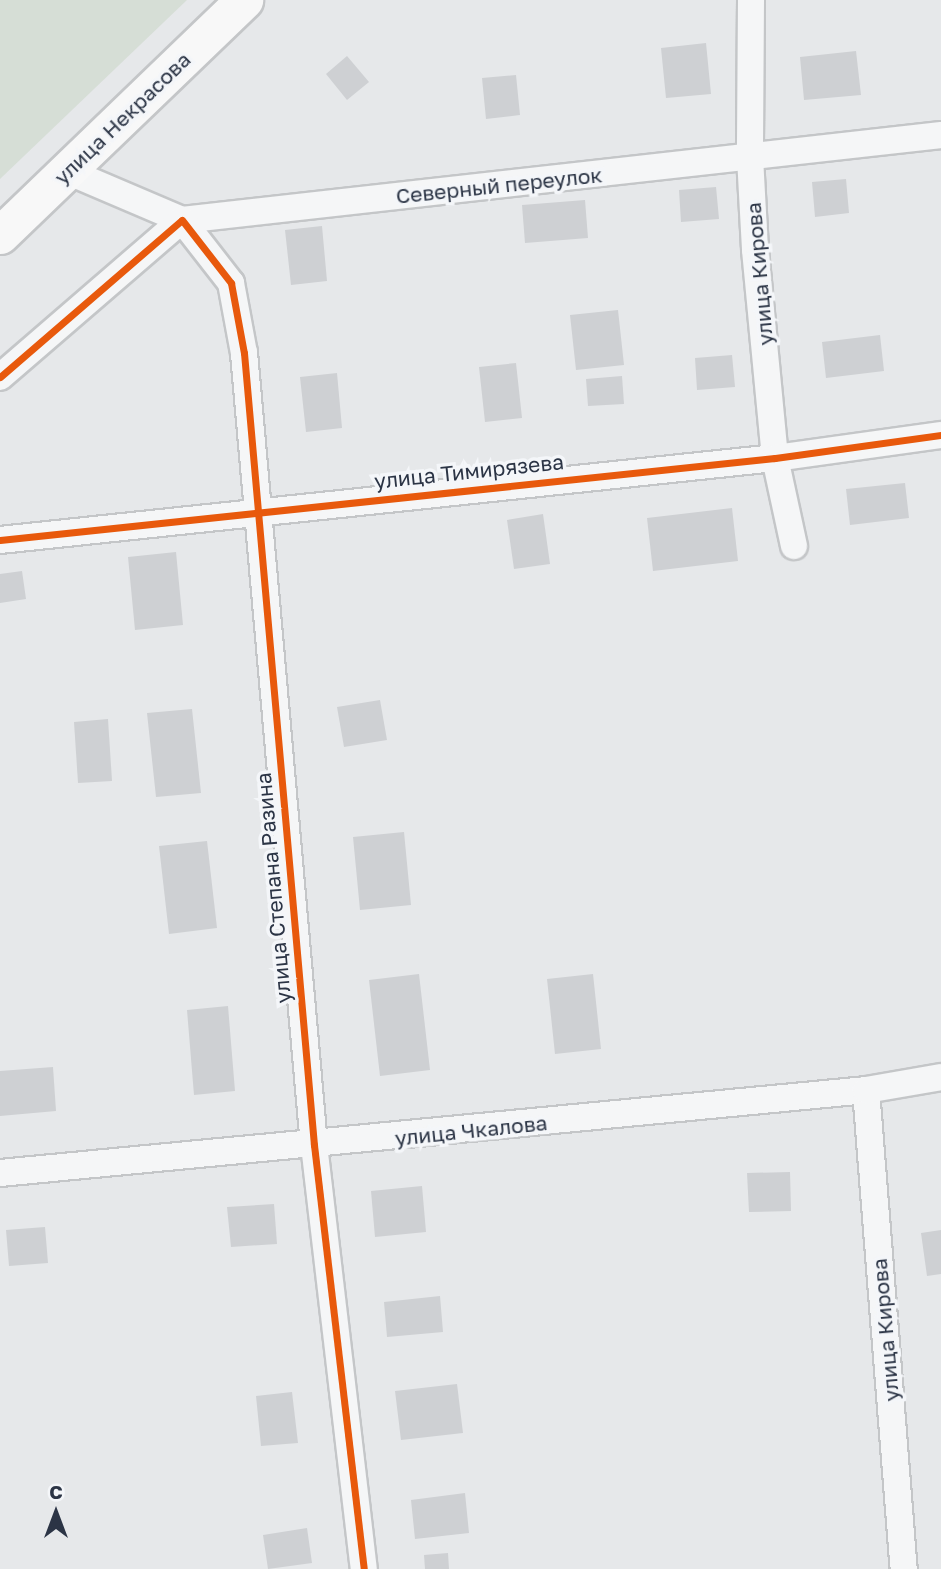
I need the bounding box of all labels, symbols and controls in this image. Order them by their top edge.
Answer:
street label: улица Некрасова [49,47,195,189]
street label: Северный переулок [395,162,603,208]
street label: улица Кирова [740,201,778,347]
street label: улица Тимирязева [373,449,565,493]
street label: улица Степана Разина [250,771,296,1005]
street label: улица Чкалова [394,1109,548,1151]
street label: улица Кирова [866,1257,904,1403]
north arrow [21,1478,91,1548]
text: С [49,1480,63,1503]

